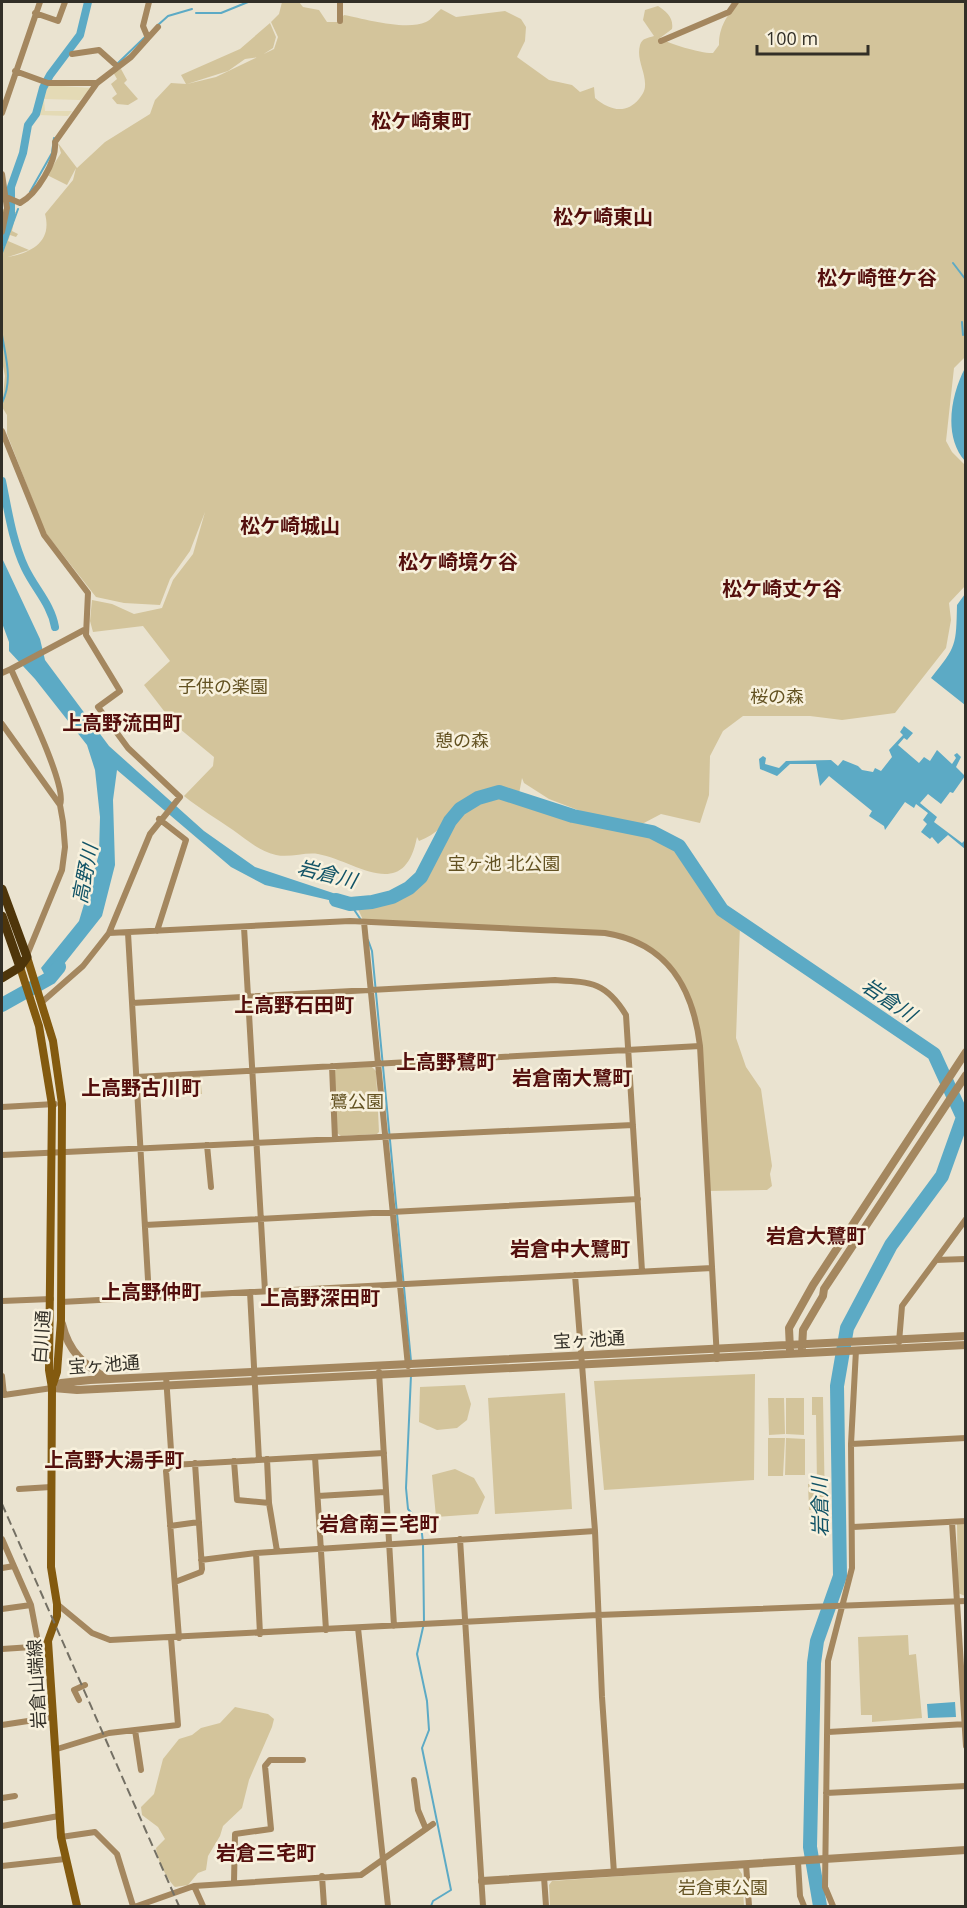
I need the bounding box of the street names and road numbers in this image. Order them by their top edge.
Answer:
street label: 白川通 [27,1309,55,1365]
street label: 宝ヶ池通 [552,1325,626,1353]
street label: 宝ヶ池通 [67,1350,141,1378]
street label: 岩倉山端線 [22,1638,50,1730]

